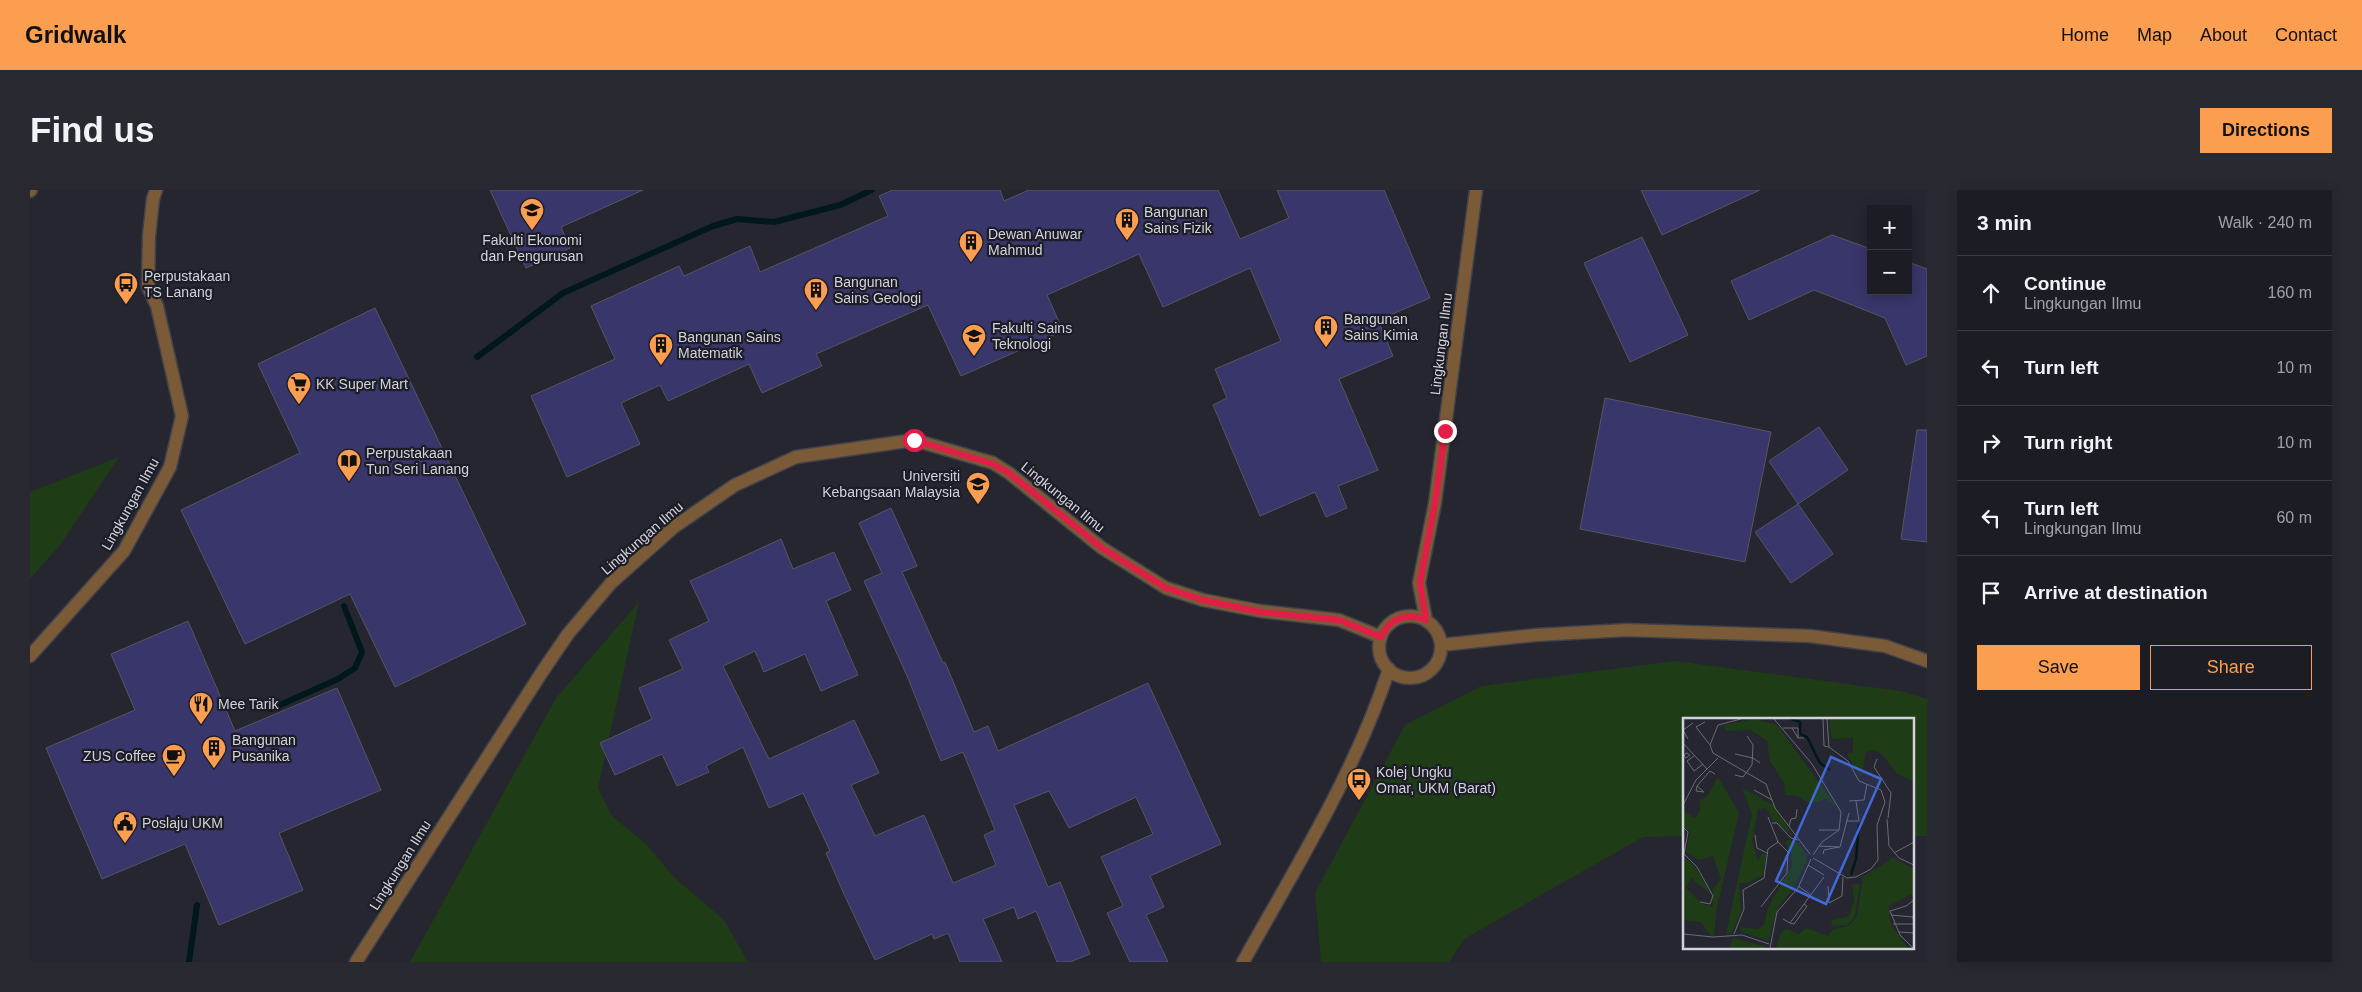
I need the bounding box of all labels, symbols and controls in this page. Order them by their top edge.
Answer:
text: Gridwalk [25,21,126,48]
text: Home [2061,25,2109,45]
text: Map [2137,25,2172,45]
text: About [2200,25,2247,45]
text: Contact [2275,25,2337,45]
button: Directions [2200,108,2332,153]
text: Find us [30,110,154,149]
school or university icon: Fakulti Ekonomi dan Pengurusan [519,197,545,231]
place label: Bangunan Sains Fizik [1144,204,1213,236]
map controls [1867,205,1912,295]
button: + [1867,205,1912,250]
building icon: Bangunan Sains Fizik [1114,207,1140,241]
text: 3 min [1977,211,2032,234]
text: Walk · 240 m [2218,214,2312,231]
place label: Dewan Anuwar Mahmud [988,226,1083,258]
building icon: Dewan Anuwar Mahmud [958,229,984,263]
place label: Fakulti Ekonomi dan Pengurusan [481,232,583,264]
button: − [1867,250,1912,295]
place label: Perpustakaan TS Lanang [144,268,230,300]
bus stop icon: Perpustakaan TS Lanang [113,271,139,305]
text: Continue [2024,273,2106,294]
place label: Bangunan Sains Geologi [834,274,921,306]
building icon: Bangunan Sains Geologi [803,277,829,311]
icon: ahead [1977,279,2005,307]
text: 160 m [2268,284,2312,301]
street label: Lingkungan Ilmu [1427,292,1455,396]
text: Lingkungan Ilmu [2024,295,2141,312]
place label: Bangunan Sains Kimia [1344,311,1418,343]
building icon: Bangunan Sains Kimia [1313,314,1339,348]
place label: Fakulti Sains Teknologi [992,320,1072,352]
school or university icon: Fakulti Sains Teknologi [961,323,987,357]
place label: Bangunan Sains Matematik [678,329,781,361]
building icon: Bangunan Sains Matematik [648,332,674,366]
icon: left [1977,354,2005,382]
text: Turn left [2024,357,2099,378]
text: 10 m [2276,359,2312,376]
supermarket icon: KK Super Mart [286,371,312,405]
place label: KK Super Mart [316,376,408,392]
route end [1434,420,1457,443]
route start [903,429,926,452]
icon: right [1977,429,2005,457]
text: Turn right [2024,432,2112,453]
text: 10 m [2276,434,2312,451]
place label: Perpustakaan Tun Seri Lanang [366,445,469,477]
library icon: Perpustakaan Tun Seri Lanang [336,448,362,482]
street label: Lingkungan Ilmu [98,455,162,553]
street label: Lingkungan Ilmu [1018,458,1108,536]
place label: Universiti Kebangsaan Malaysia [822,468,960,500]
school or university icon: Universiti Kebangsaan Malaysia [965,471,991,505]
street label: Lingkungan Ilmu [598,498,686,578]
text: Turn left [2024,498,2099,519]
icon: left [1977,504,2005,532]
text: 60 m [2276,509,2312,526]
text: Lingkungan Ilmu [2024,520,2141,537]
icon: arrive [1977,579,2005,607]
text: Arrive at destination [2024,582,2208,603]
button: Save [1977,645,2140,690]
button: Share [2150,645,2312,690]
restaurant icon: Mee Tarik [188,691,214,725]
place label: Mee Tarik [218,696,279,712]
inset map [1683,718,1914,950]
place label: Bangunan Pusanika [232,732,296,764]
building icon: Bangunan Pusanika [201,735,227,769]
cafe icon: ZUS Coffee [161,743,187,777]
place label: ZUS Coffee [83,748,156,764]
place label: Kolej Ungku Omar, UKM (Barat) [1376,764,1496,796]
bus stop icon: Kolej Ungku Omar, UKM (Barat) [1346,767,1372,801]
public building icon: Poslaju UKM [112,810,138,844]
place label: Poslaju UKM [142,815,223,831]
street label: Lingkungan Ilmu [366,817,434,913]

